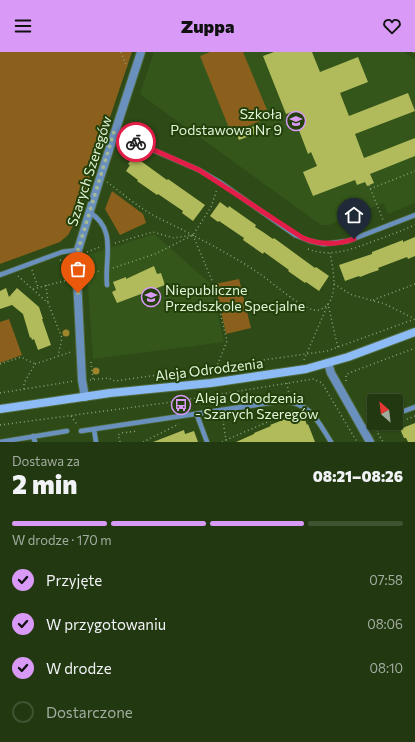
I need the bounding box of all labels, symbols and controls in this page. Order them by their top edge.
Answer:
icon: menu [12,15,34,37]
text: Zuppa [181,15,234,37]
icon: heart [381,15,403,37]
place label: Szkoła Podstawowa Nr 9 [170,105,282,138]
school or university icon: Szkoła Podstawowa Nr 9 [285,110,307,132]
street label: Szarych Szeregów [63,114,115,228]
courier [116,122,156,162]
icon: bike [125,131,147,153]
pin [337,198,371,239]
icon: home [343,204,365,226]
pin [61,252,95,293]
icon: bag [67,258,89,280]
place label: Niepubliczne Przedszkole Specjalne [165,281,305,314]
school or university icon: Niepubliczne Przedszkole Specjalne [140,286,162,308]
street label: Aleja Odrodzenia [154,354,264,384]
place label: Aleja Odrodzenia - Szarych Szeregów [195,389,318,422]
bus stop icon: Aleja Odrodzenia - Szarych Szeregów [170,394,192,416]
north arrow [367,394,403,430]
map controls [367,394,403,430]
text: Dostawa za [12,453,80,469]
text: 08:21–08:26 [313,467,403,485]
text: 2 min [12,468,77,499]
text: W drodze · 170 m [12,532,112,548]
icon: check [12,569,34,591]
text: Przyjęte [46,571,102,589]
text: 07:58 [369,572,403,588]
icon: check [12,613,34,635]
text: W przygotowaniu [46,615,166,633]
text: 08:06 [367,616,403,632]
icon: check [12,657,34,679]
text: W drodze [46,659,112,677]
text: 08:10 [370,660,403,676]
text: Dostarczone [46,703,133,721]

